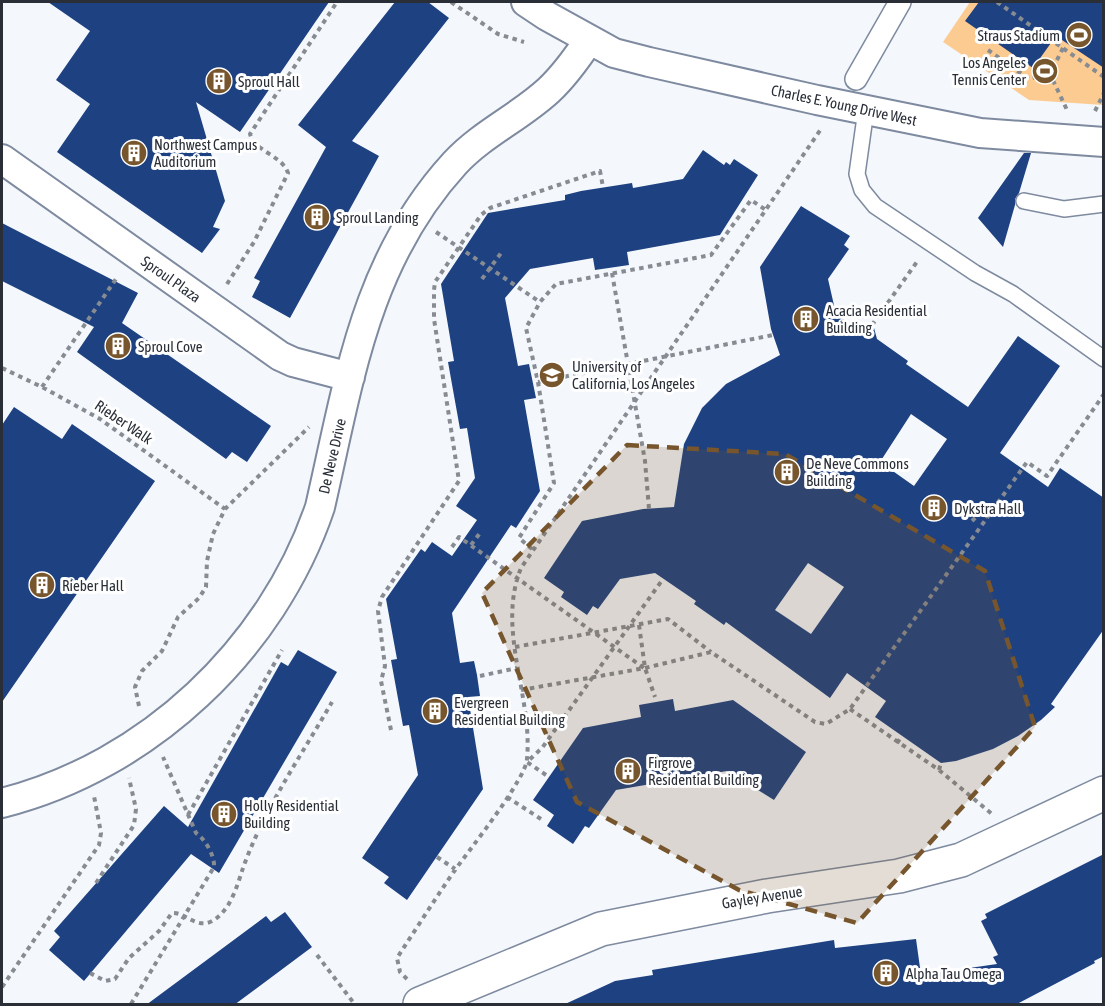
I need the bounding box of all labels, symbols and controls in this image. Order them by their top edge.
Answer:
sports icon: Straus Stadium [1064,20,1094,50]
place label: Straus Stadium [977,27,1060,44]
place label: Los Angeles Tennis Center [952,54,1027,88]
sports icon: Los Angeles Tennis Center [1030,56,1060,86]
building icon: Sproul Hall [204,66,234,96]
place label: Sproul Hall [238,73,300,90]
street label: Charles E. Young Drive West [770,81,918,129]
place label: Northwest Campus Auditorium [154,136,257,170]
building icon: Northwest Campus Auditorium [119,138,149,168]
building icon: Sproul Landing [302,202,332,232]
place label: Sproul Landing [336,209,419,226]
street label: Sproul Plaza [138,252,204,306]
place label: Acacia Residential Building [826,302,927,336]
building icon: Acacia Residential Building [791,304,821,334]
building icon: Sproul Cove [103,331,133,361]
place label: Sproul Cove [138,338,203,355]
place label: University of California, Los Angeles [572,358,695,392]
school or university icon: University of California, Los Angeles [537,360,567,390]
street label: Rieber Walk [92,396,156,448]
street label: De Neve Drive [315,416,349,495]
place label: De Neve Commons Building [806,455,909,489]
building icon: De Neve Commons Building [772,457,802,487]
building icon: Dykstra Hall [919,493,949,523]
place label: Dykstra Hall [954,500,1022,517]
building icon: Rieber Hall [27,570,57,600]
place label: Rieber Hall [62,577,124,594]
place label: Evergreen Residential Building [454,694,565,728]
building icon: Evergreen Residential Building [420,696,450,726]
place label: Firgrove Residential Building [648,754,759,788]
building icon: Firgrove Residential Building [613,756,643,786]
place label: Holly Residential Building [244,797,339,831]
building icon: Holly Residential Building [209,799,239,829]
street label: Gayley Avenue [720,882,804,912]
building icon: Alpha Tau Omega [871,958,901,988]
place label: Alpha Tau Omega [906,965,1002,982]

